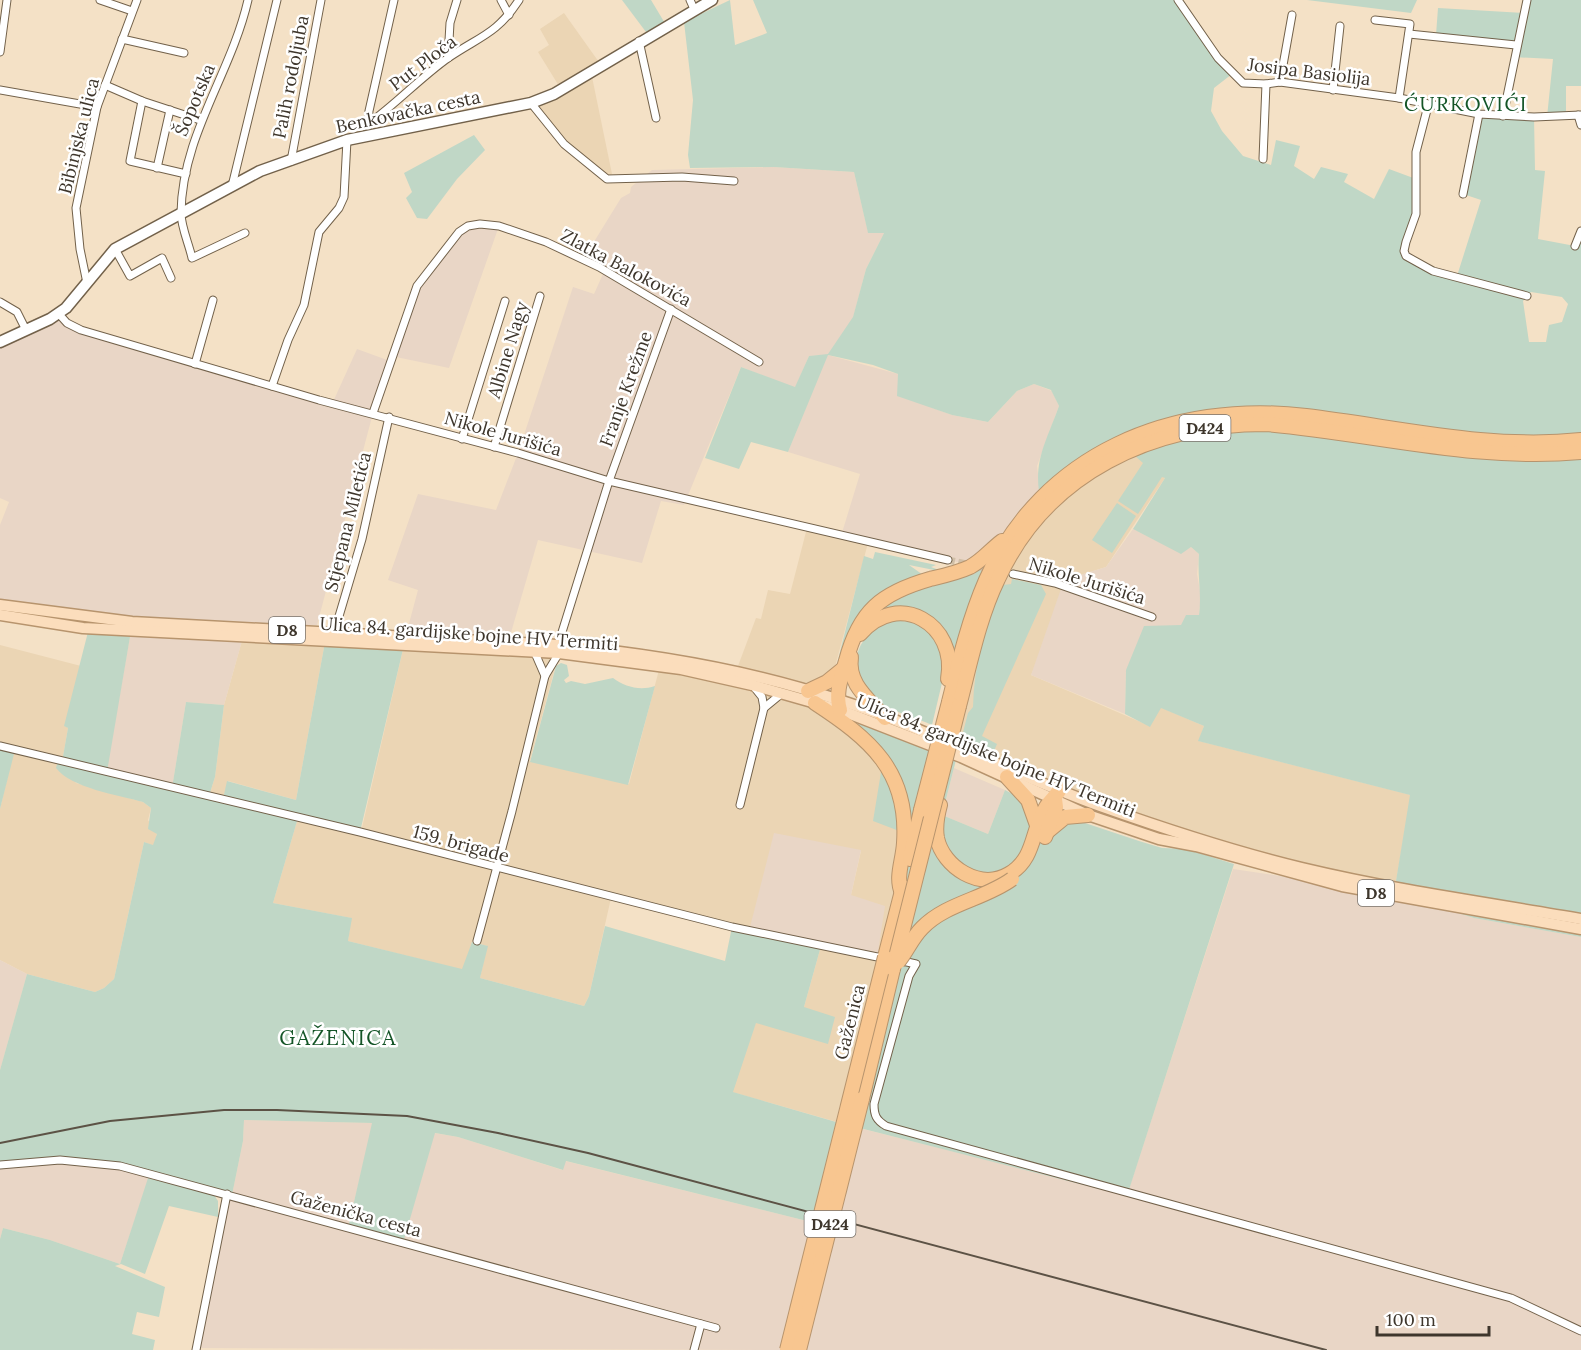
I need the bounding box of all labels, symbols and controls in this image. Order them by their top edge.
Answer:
street label: Palih rodoljuba [267,13,314,141]
street label: Put Ploča [384,30,461,95]
street label: Josipa Basiolija [1245,52,1372,90]
street label: Šopotska [169,60,220,139]
street label: Bibinjska ulica [53,75,104,196]
street label: Benkovačka cesta [334,85,482,138]
district label: ĆURKOVIĆI [1404,91,1528,116]
street label: Zlatka Balokovića [557,223,695,312]
street label: Albine Nagy [482,298,533,402]
street label: Franje Krežme [594,328,657,450]
street label: Nikole Jurišića [442,406,564,461]
road number: D424 [1180,415,1230,441]
street label: Stjepana Miletića [319,449,376,594]
street label: Nikole Jurišića [1026,552,1148,609]
street label: Ulica 84. gardijske bojne HV Termiti [319,612,619,655]
road number: D8 [269,617,305,643]
street label: Ulica 84. gardijske bojne HV Termiti [853,689,1139,822]
street label: 159. brigade [410,820,512,867]
road number: D8 [1358,880,1394,906]
street label: Gaženica [829,982,870,1062]
district label: GAŽENICA [279,1024,397,1051]
street label: Gaženička cesta [288,1185,424,1242]
road number: D424 [804,1211,856,1237]
scale bar [1377,1299,1490,1337]
text: 100 m [1386,1308,1436,1331]

